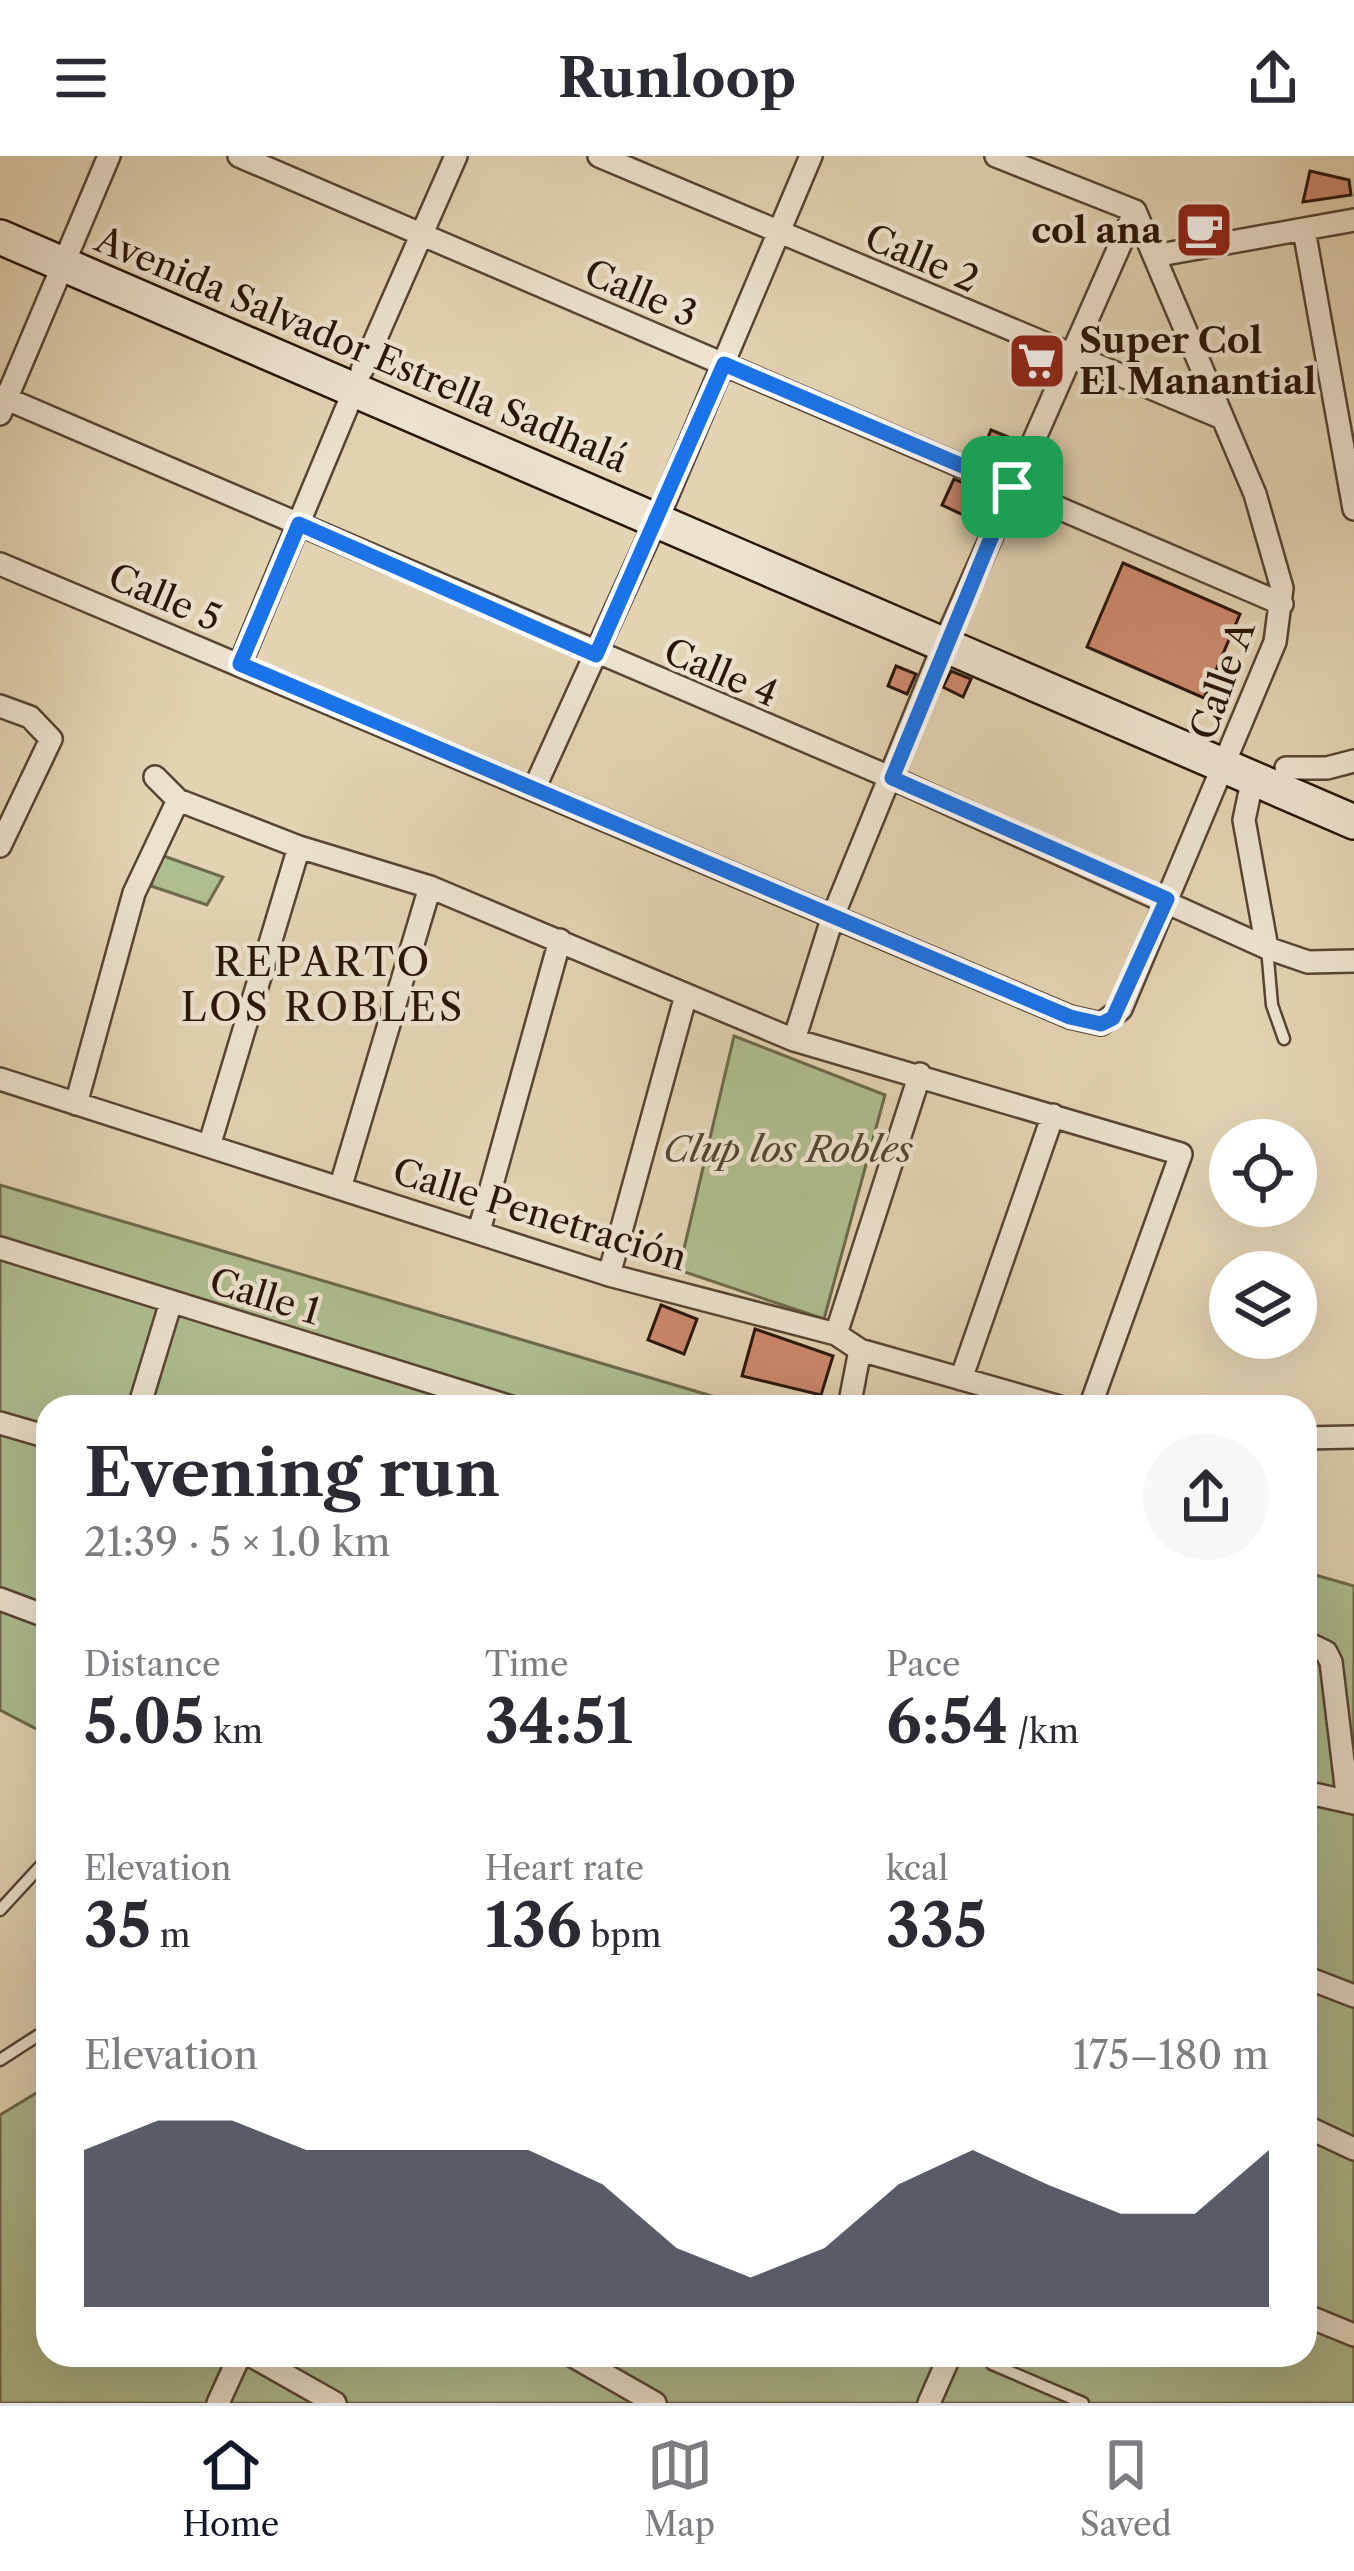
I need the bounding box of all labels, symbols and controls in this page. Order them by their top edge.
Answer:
icon: menu [48,45,114,111]
text: Runloop [558,45,796,111]
icon: share [1240,45,1306,111]
cafe icon: col ana [1173,199,1235,261]
place label: col ana [1031,208,1163,252]
street label: Calle 2 [859,215,985,301]
street label: Avenida Salvador Estrella Sadhalá [88,216,635,481]
street label: Calle 3 [578,250,704,336]
place label: Super Col El Manantial [1079,318,1316,403]
supermarket icon: Super Col El Manantial [1006,330,1068,392]
pin [961,436,1063,538]
icon: arrive [979,454,1045,520]
street label: Calle 5 [102,554,228,640]
street label: Calle A [1180,613,1264,745]
street label: Calle 4 [658,629,784,715]
district label: REPARTO LOS ROBLES [181,938,465,1031]
map controls [1209,1119,1317,1359]
button: locate [1209,1119,1317,1227]
park label: Clup los Robles [663,1127,913,1171]
street label: Calle Penetración [388,1148,692,1280]
button: layers [1209,1251,1317,1359]
street label: Calle 1 [205,1258,325,1334]
text: Evening run [84,1432,500,1513]
button: share [1143,1434,1269,1560]
text: 21:39 · 5 × 1.0 km [84,1518,391,1566]
text: Distance [84,1644,221,1685]
text: Time [485,1644,568,1685]
text: Pace [886,1644,961,1685]
text: 5.05 [84,1685,204,1759]
text: 34:51 [485,1685,632,1759]
text: 6:54 [886,1685,1008,1759]
text: km [204,1711,263,1752]
text: /km [1008,1711,1079,1752]
text: Elevation [84,1848,231,1889]
text: Heart rate [485,1848,644,1889]
text: kcal [886,1848,948,1889]
text: 35 [84,1889,151,1963]
text: 136 [485,1889,582,1963]
text: 335 [886,1889,987,1963]
text: m [151,1915,191,1956]
text: bpm [582,1915,662,1956]
text: Elevation [84,2031,258,2079]
text: 175–180 m [1073,2031,1269,2079]
tab: Home [182,2432,279,2545]
tab: Map [644,2432,715,2545]
tab: Saved [1080,2432,1172,2545]

